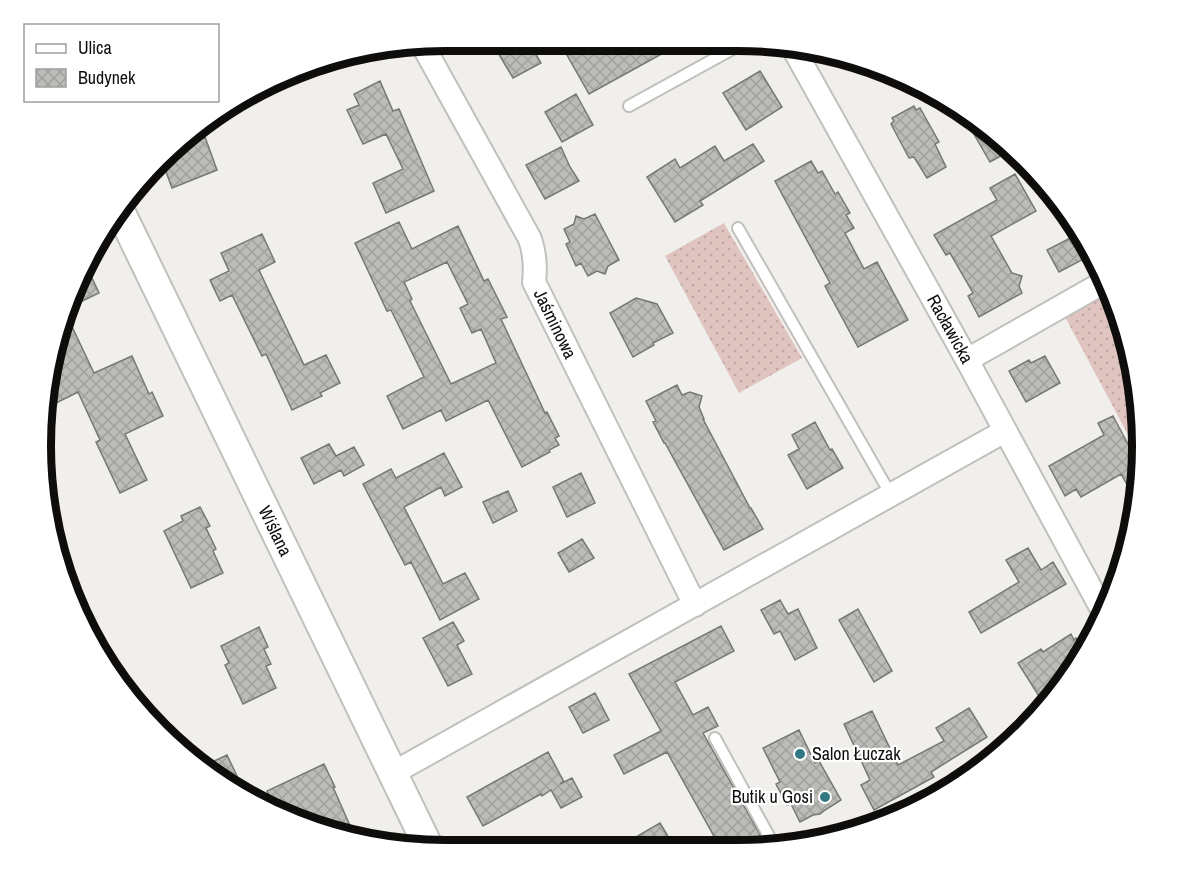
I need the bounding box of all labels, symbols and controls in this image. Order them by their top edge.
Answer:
legend [24,24,219,102]
text: Ulica [78,35,112,60]
text: Budynek [78,65,136,90]
street label: Jaśminowa [528,285,583,363]
street label: Racławicka [921,290,980,368]
street label: Wiślana [253,501,298,560]
place label: Salon Łuczak [812,741,901,766]
marker: Salon Łuczak [793,747,807,761]
place label: Butik u Gosi [732,784,813,809]
marker: Butik u Gosi [818,790,832,804]

